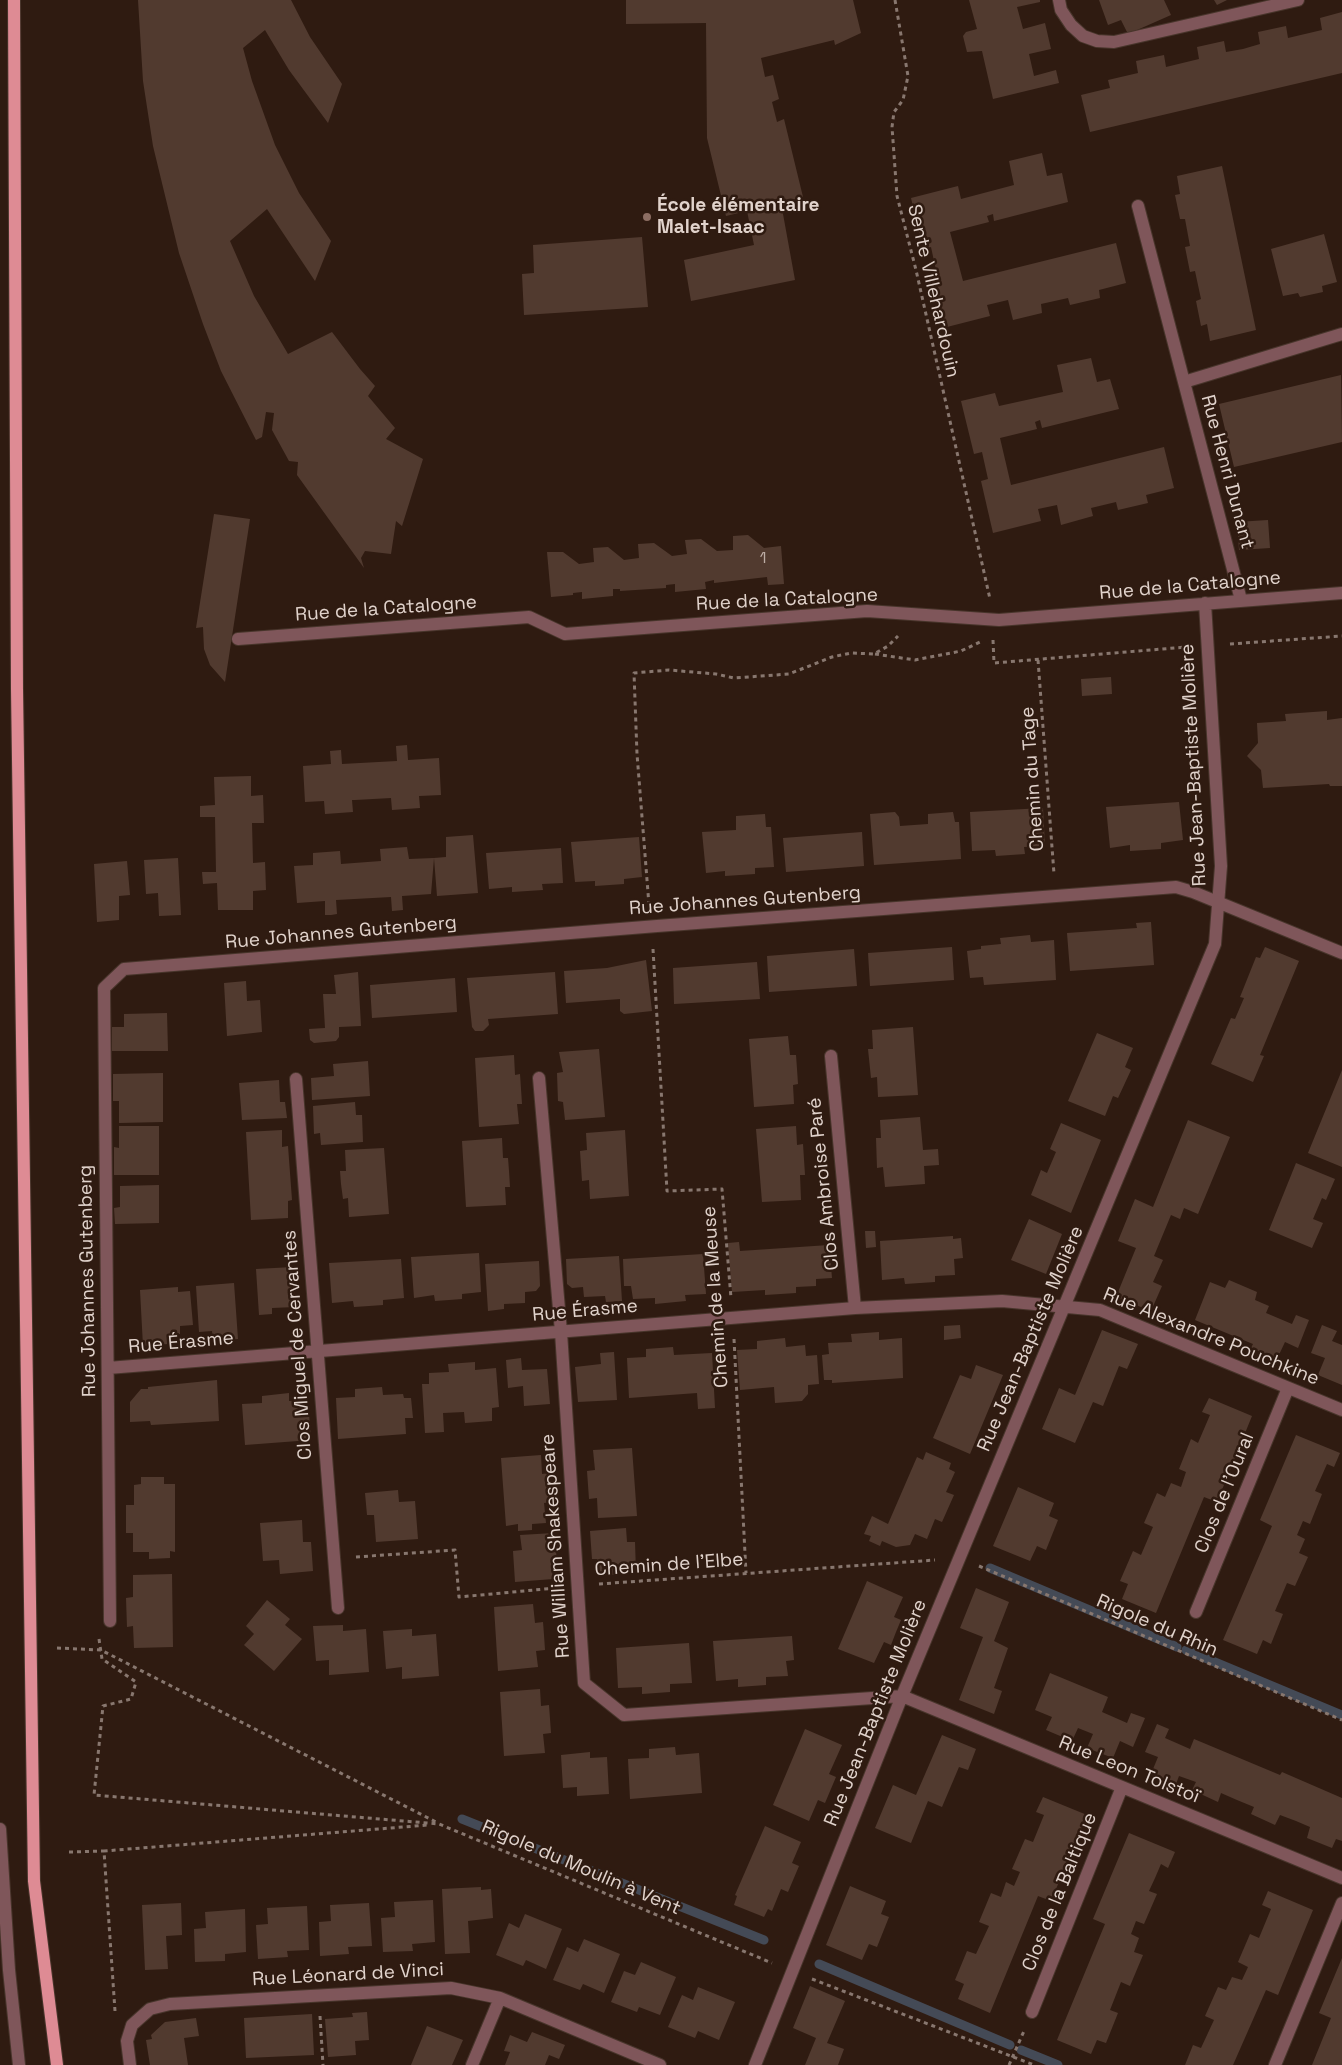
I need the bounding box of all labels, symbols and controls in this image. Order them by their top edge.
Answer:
place label: École élémentaire Malet-Isaac [657,195,820,239]
street label: Sente Villehardouin [902,202,964,380]
marker: École élémentaire Malet-Isaac [641,211,653,223]
street label: Rue Henri Dunant [1195,392,1259,552]
house number: 1 [760,549,766,569]
street label: Rue de la Catalogne [1098,567,1282,605]
street label: Rue de la Catalogne [695,584,879,616]
street label: Rue de la Catalogne [294,591,478,627]
street label: Rue Jean-Baptiste Molière [1176,643,1212,887]
street label: Chemin du Tage [1017,706,1049,852]
street label: Rue Johannes Gutenberg [628,882,862,920]
street label: Rue Johannes Gutenberg [224,912,458,954]
street label: Clos Ambroise Paré [804,1096,844,1272]
street label: Rue Johannes Gutenberg [75,1165,101,1397]
street label: Chemin de la Meuse [698,1205,734,1389]
street label: Rue Jean-Baptiste Molière [973,1223,1089,1455]
street label: Clos Miguel de Cervantes [279,1229,317,1461]
street label: Rue Alexandre Pouchkine [1100,1283,1322,1391]
street label: Rue Érasme [531,1295,639,1327]
street label: Rue Érasme [127,1327,235,1359]
street label: Clos de l'Oural [1190,1429,1260,1557]
street label: Rue William Shakespeare [537,1433,575,1659]
street label: Chemin de l'Elbe [594,1548,744,1582]
street label: Rigole du Rhin [1093,1590,1221,1662]
street label: Rue Jean-Baptiste Molière [820,1596,932,1830]
street label: Rue Leon Tolstoï [1055,1731,1203,1809]
street label: Clos de la Baltique [1018,1809,1102,1975]
street label: Rigole du Moulin à Vent [478,1816,684,1920]
street label: Rue Léonard de Vinci [252,1959,444,1991]

